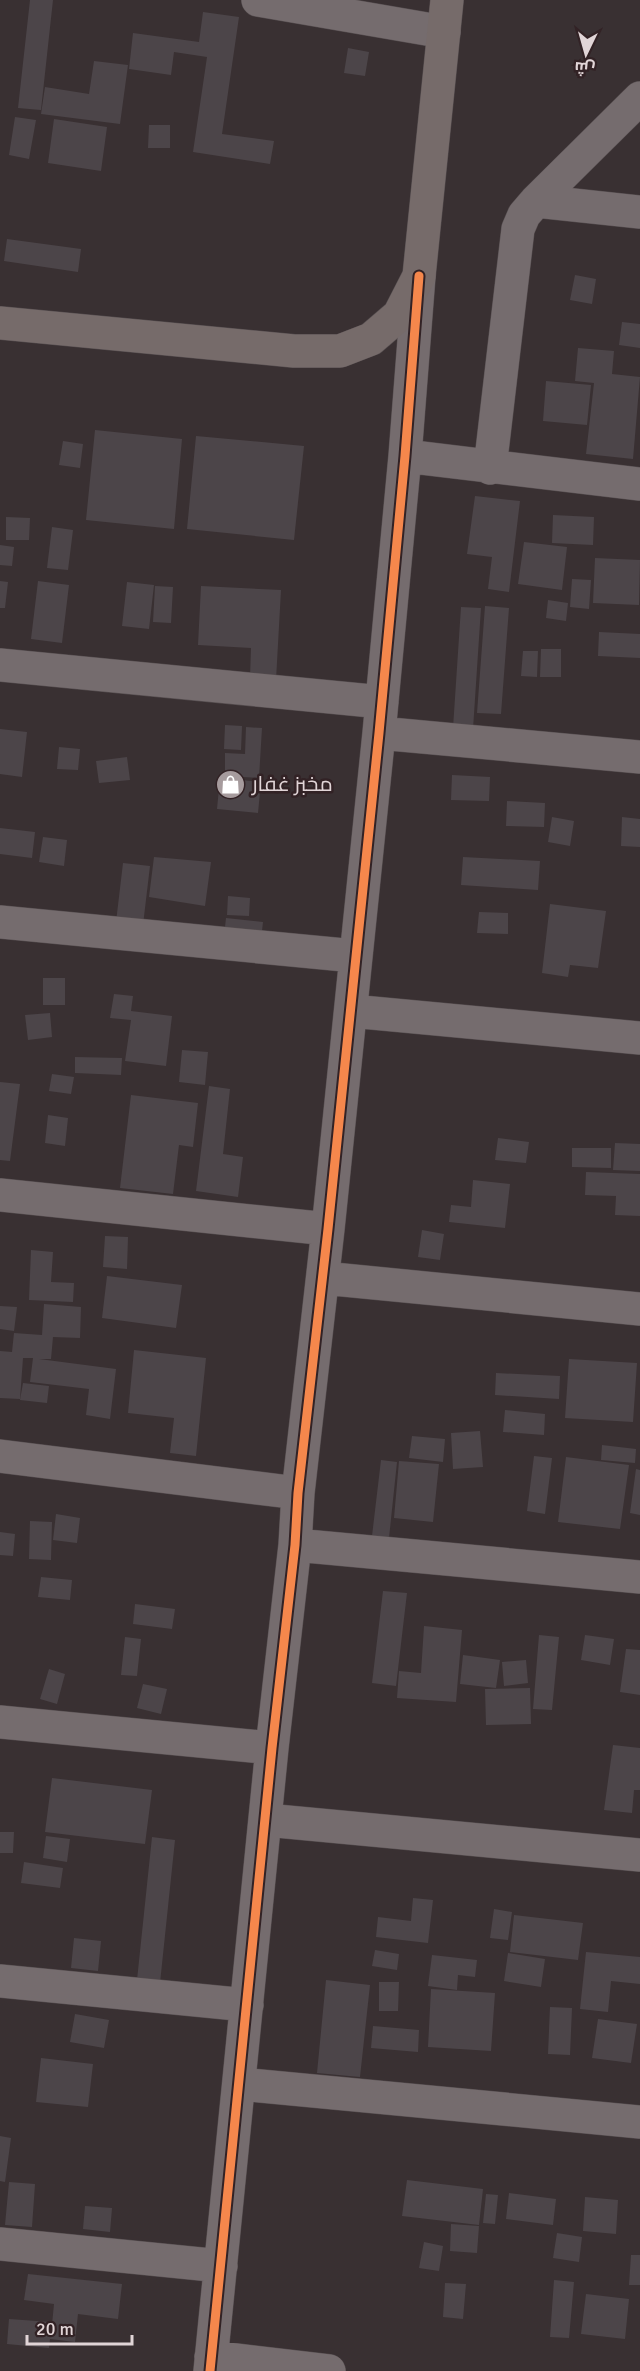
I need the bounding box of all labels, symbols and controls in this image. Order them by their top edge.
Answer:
north arrow [556,24,616,84]
text: ش [574,57,596,79]
shop icon: مخبز غفار [215,768,247,800]
place label: مخبز غفار [251,771,333,797]
scale bar [27,2308,132,2346]
text: 20 m [36,2318,74,2340]

